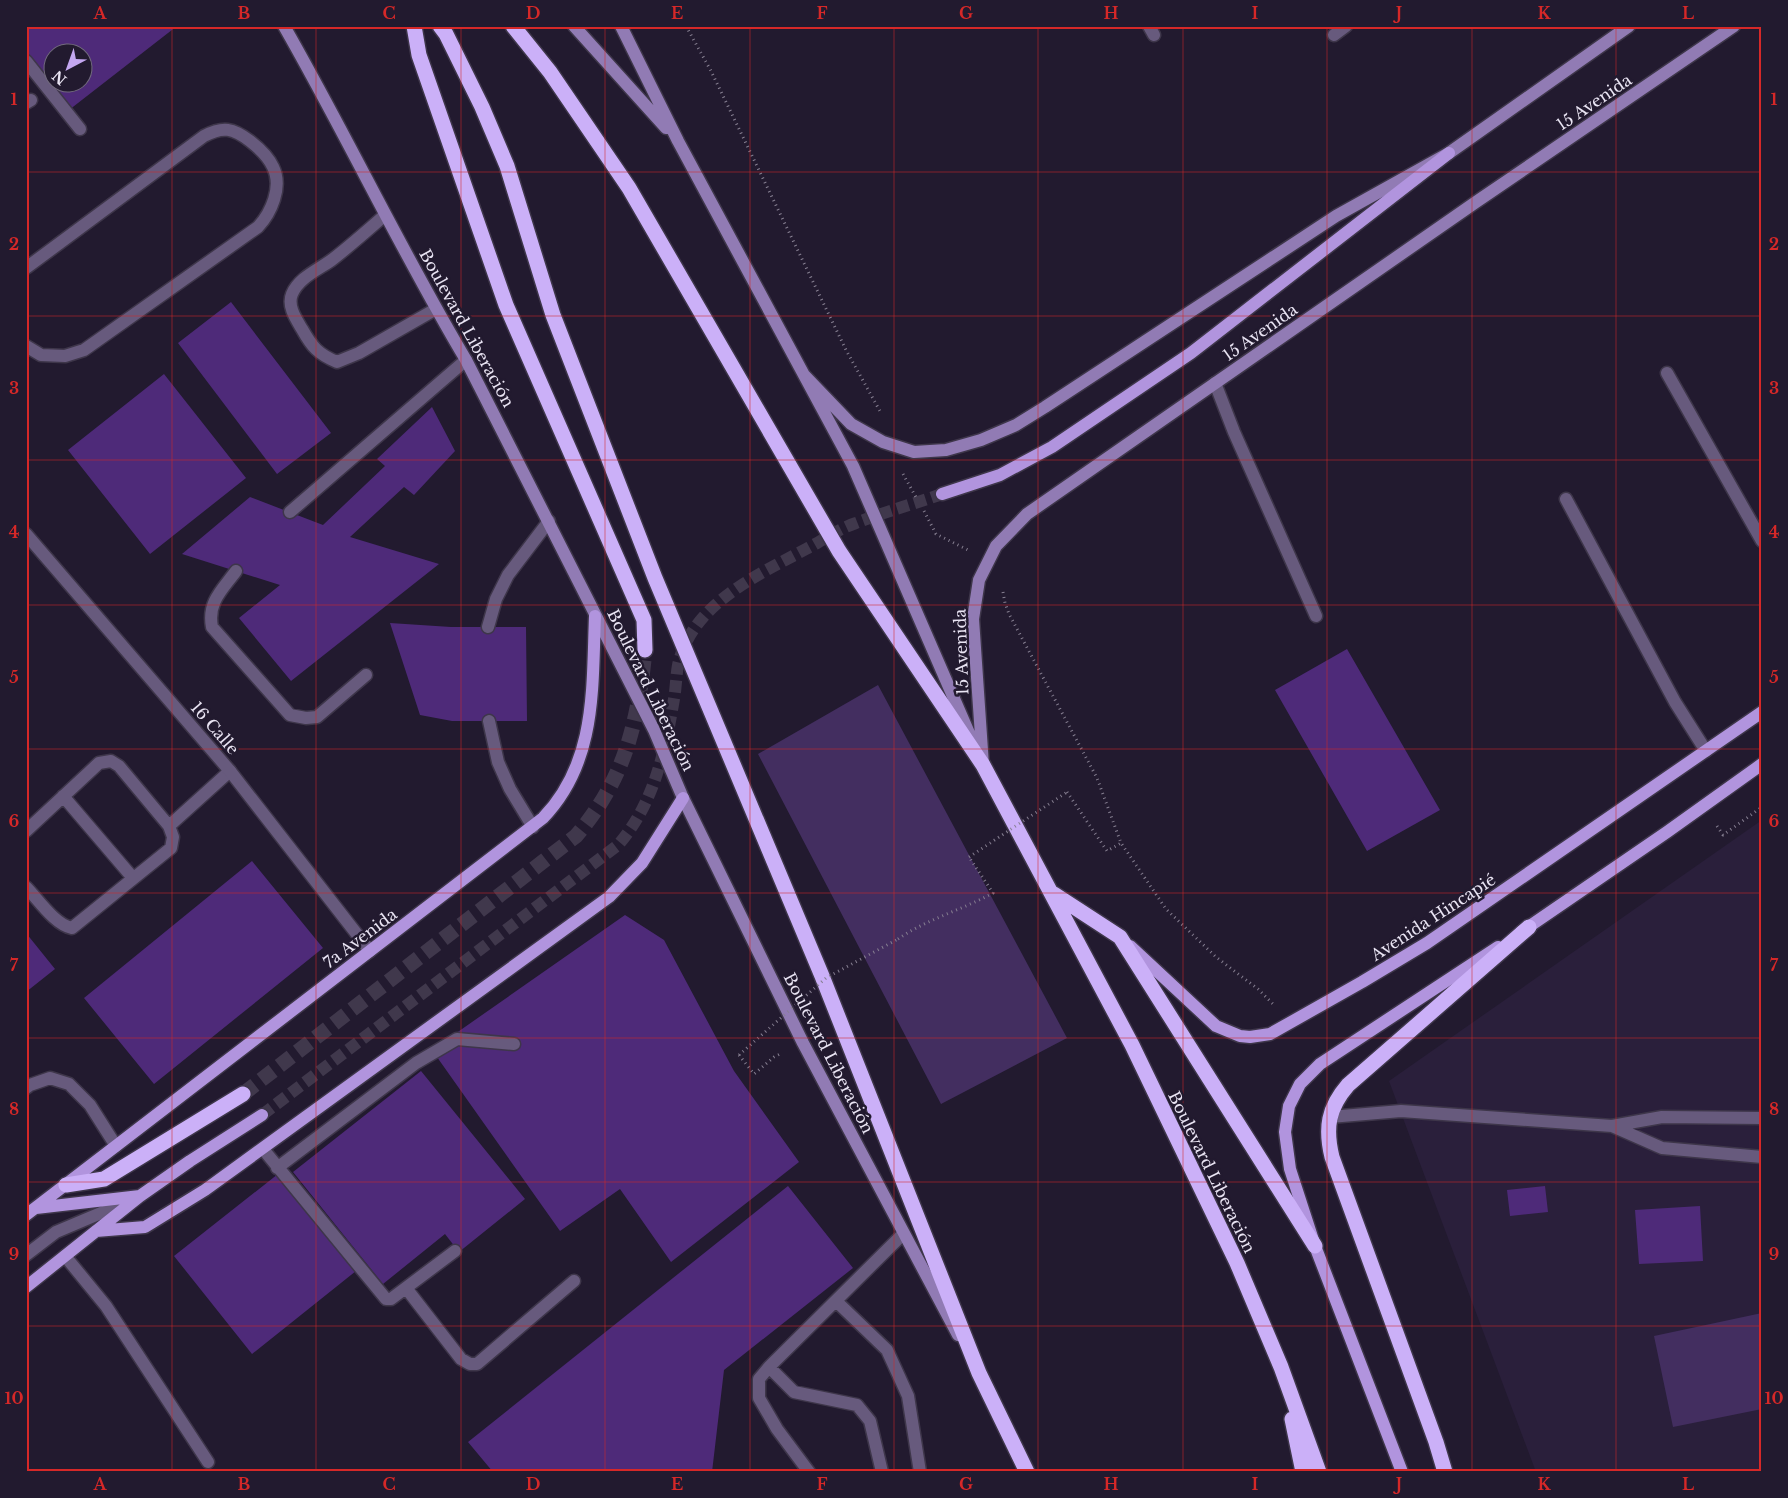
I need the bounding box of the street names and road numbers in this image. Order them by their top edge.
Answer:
street label: 15 Avenida [1553,69,1635,134]
street label: Boulevard Liberación [415,245,519,411]
street label: 15 Avenida [1219,299,1301,365]
street label: Boulevard Liberación [603,606,699,774]
street label: 15 Avenida [949,608,973,695]
street label: 16 Calle [187,698,243,758]
street label: Avenida Hincapié [1366,869,1499,965]
street label: 7a Avenida [319,904,401,972]
street label: Boulevard Liberación [780,969,878,1137]
street label: Boulevard Liberación [1164,1088,1260,1256]

